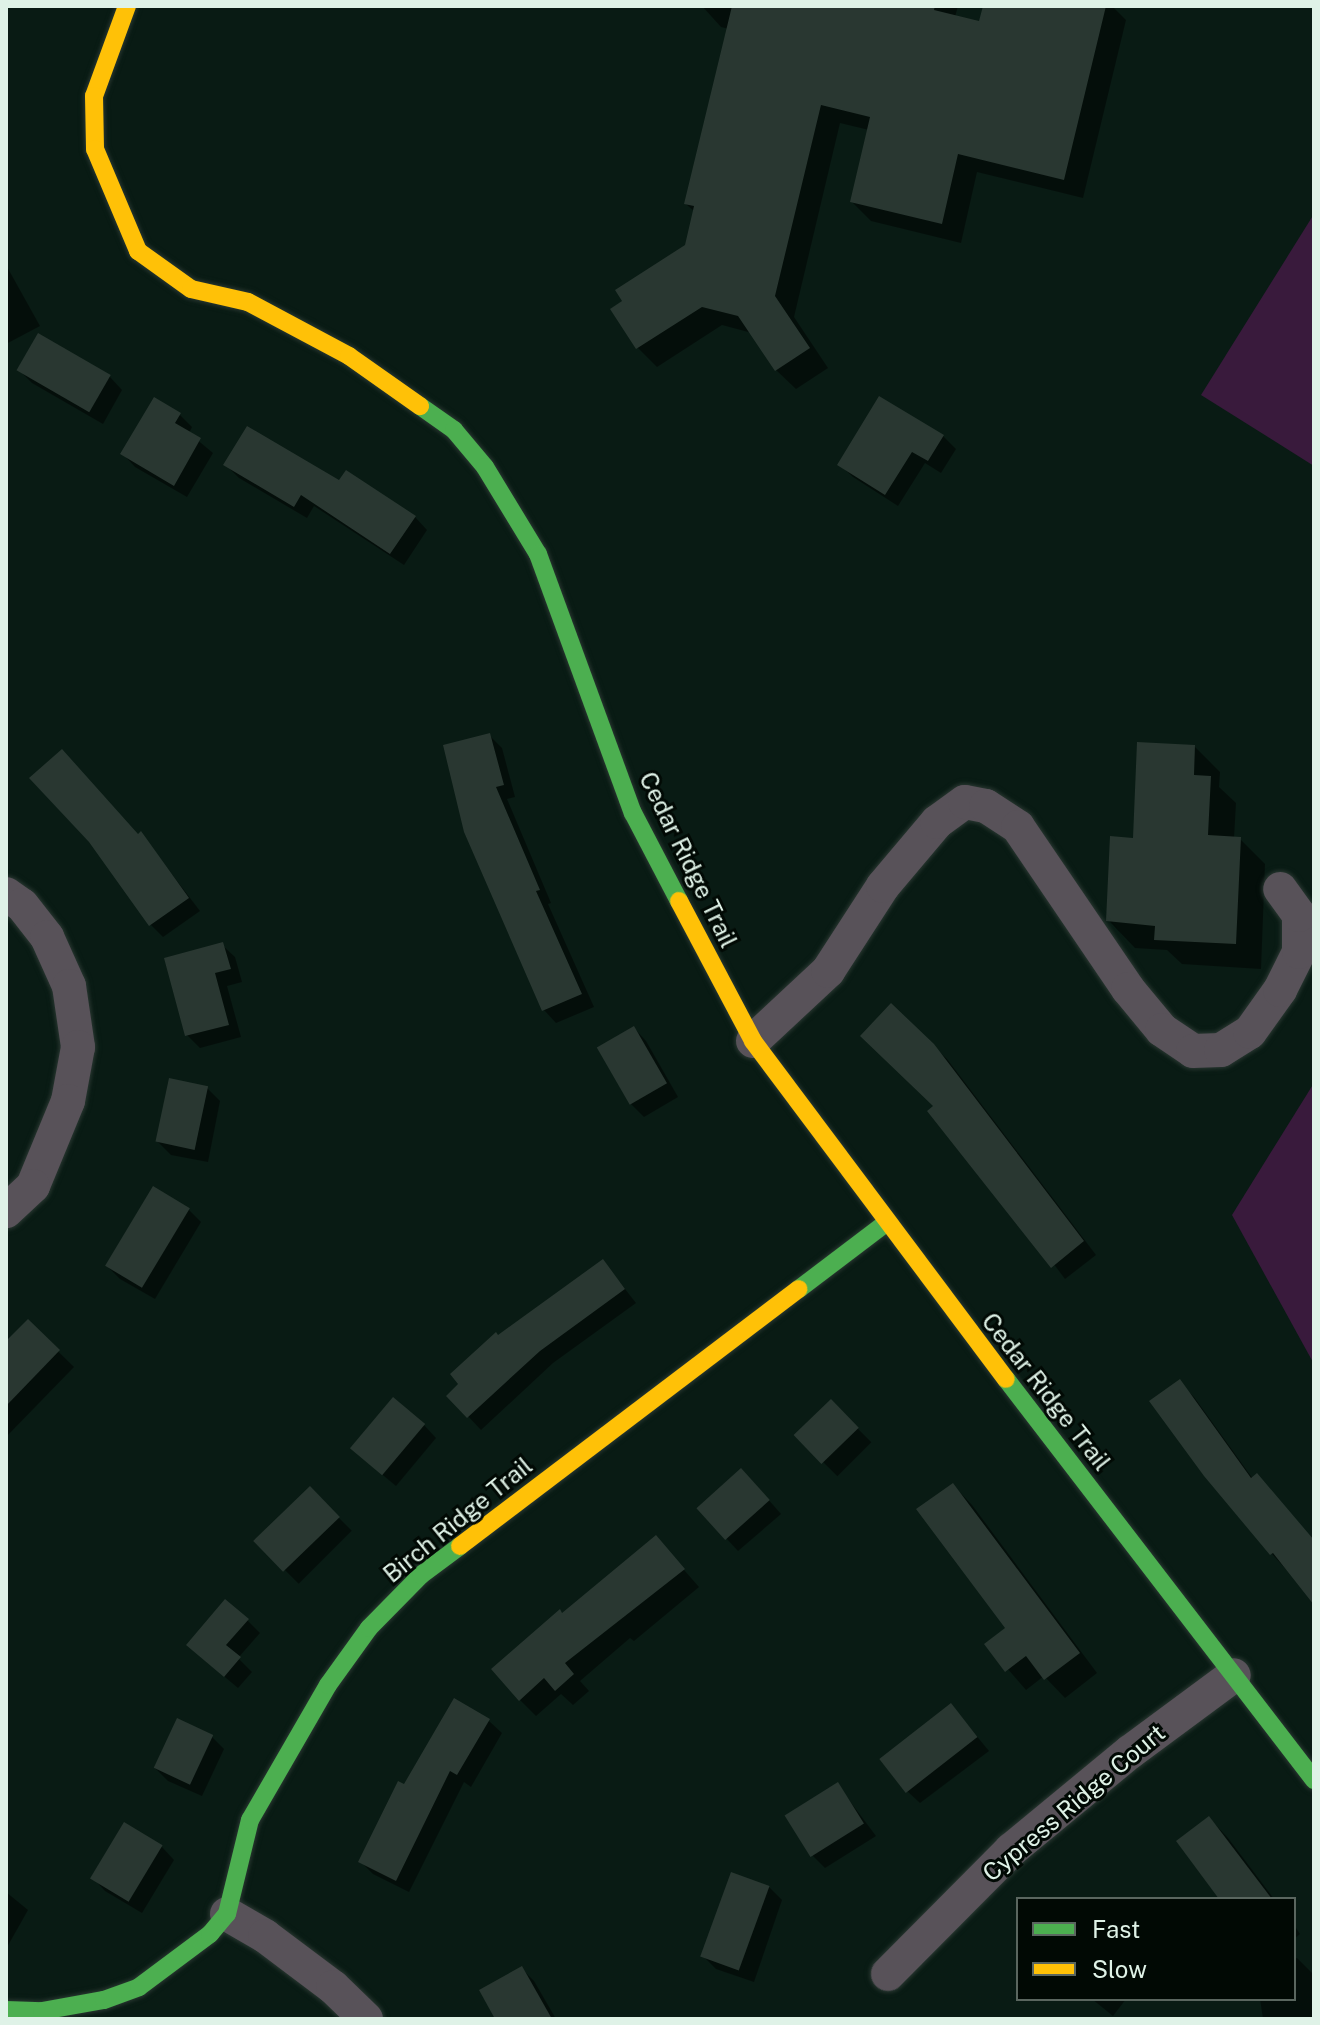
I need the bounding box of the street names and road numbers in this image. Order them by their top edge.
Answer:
street label: Cedar Ridge Trail [633,767,743,953]
street label: Cedar Ridge Trail [975,1307,1117,1477]
street label: Birch Ridge Trail [378,1451,538,1589]
street label: Cypress Ridge Court [977,1718,1171,1888]

